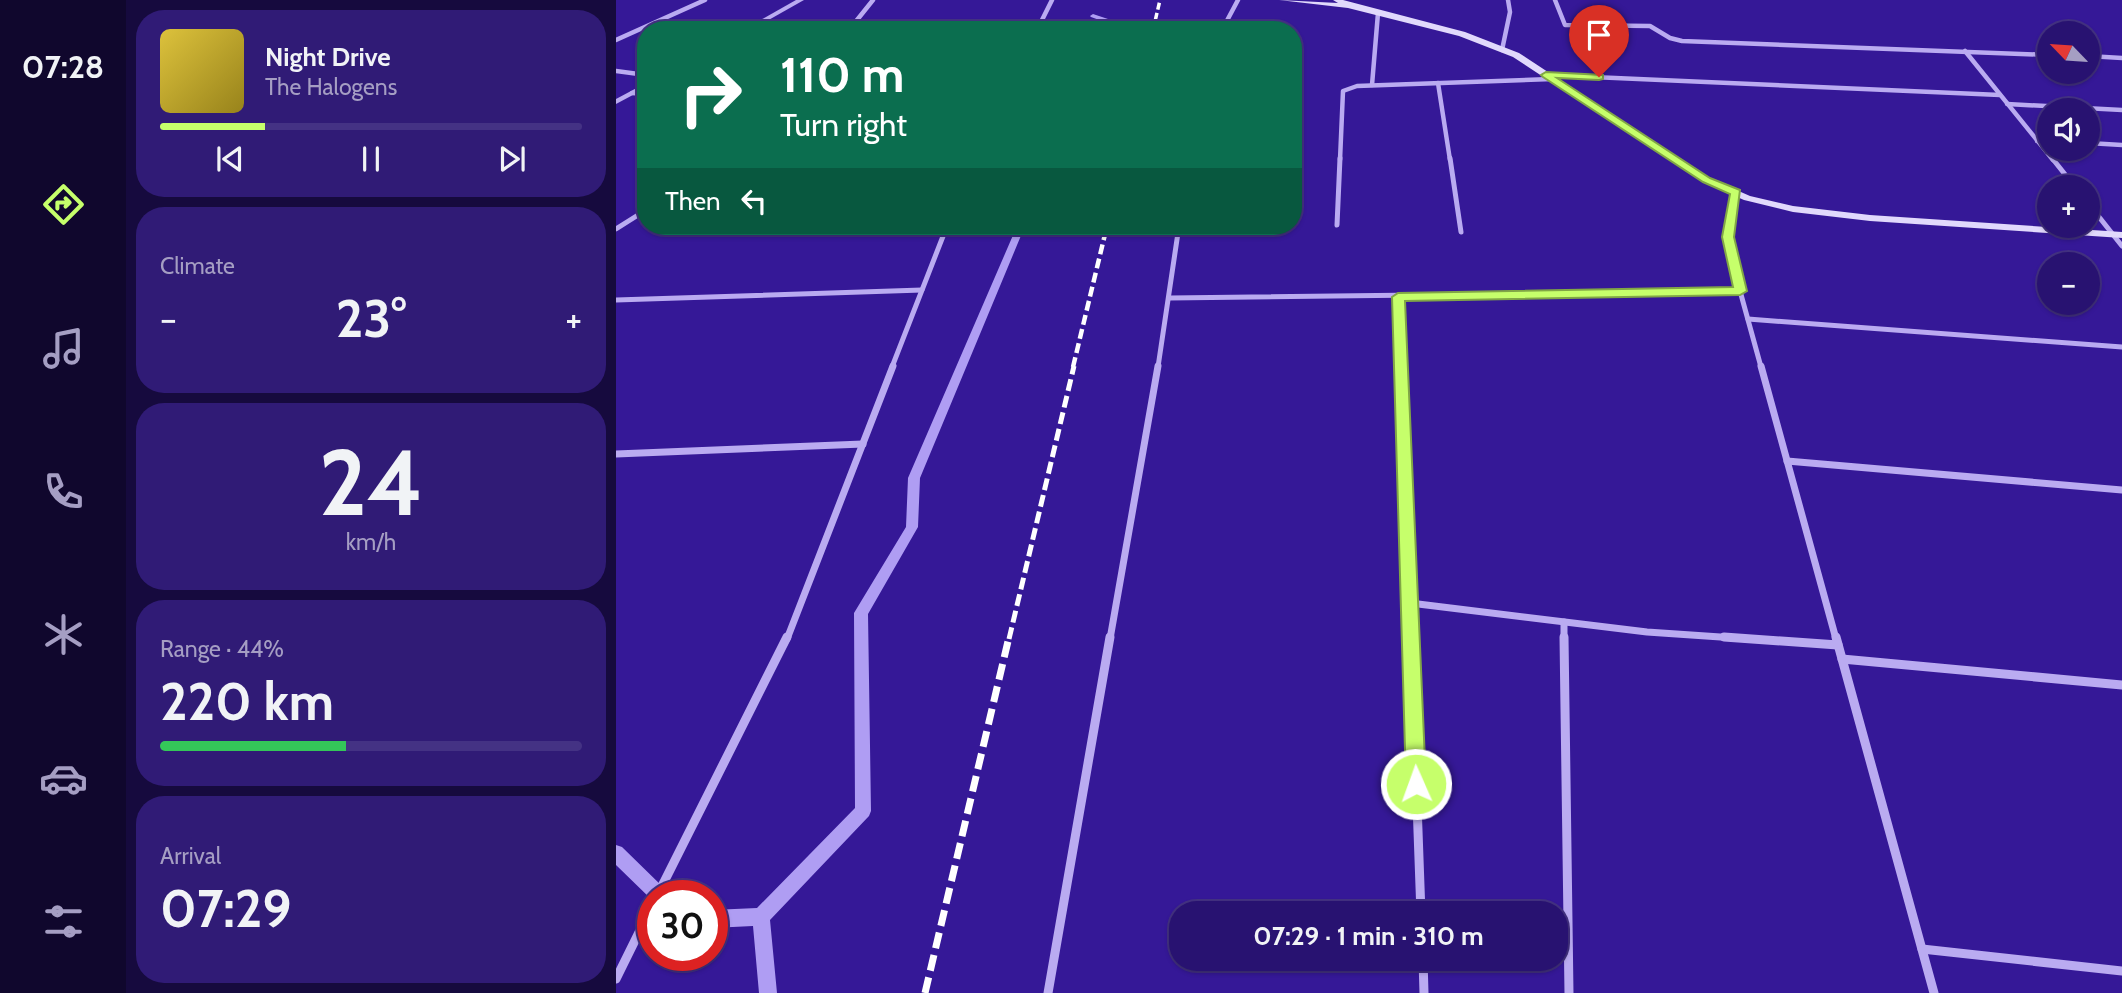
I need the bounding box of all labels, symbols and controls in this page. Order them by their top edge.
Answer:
pin [1569,5,1629,77]
icon: arrive [1580,16,1618,54]
north arrow [2037,21,2100,84]
map controls [2037,21,2100,315]
text: Night Drive [265,41,391,73]
text: 110 m [780,45,904,104]
text: 07:28 [22,47,104,86]
icon: right [665,49,756,140]
text: The Halogens [265,73,397,101]
button: sound [2037,98,2100,161]
text: Turn right [780,105,907,144]
icon: previous [211,140,249,178]
icon: pause [352,140,390,178]
icon: next [493,140,531,178]
button: + [2037,175,2100,238]
icon: directions [39,180,88,229]
icon: left [735,182,773,220]
text: Then [665,185,721,217]
text: Climate [160,252,235,280]
button: − [2037,252,2100,315]
text: 23° [336,287,406,350]
text: − [160,295,177,342]
text: + [565,295,582,342]
icon: music [39,324,88,373]
text: 24 [319,427,423,538]
icon: phone [39,467,88,516]
text: km/h [346,528,396,556]
icon: climate [39,610,88,659]
text: Range · 44% [160,635,284,663]
text: 220 km [160,670,334,733]
position arrow [1379,747,1453,821]
icon: car [39,754,88,803]
text: Arrival [160,842,221,870]
text: 07:29 [160,877,292,940]
speed limit sign: 30 [637,880,728,971]
icon: filters [39,897,88,946]
text: 07:29 · 1 min · 310 m [1253,920,1484,952]

